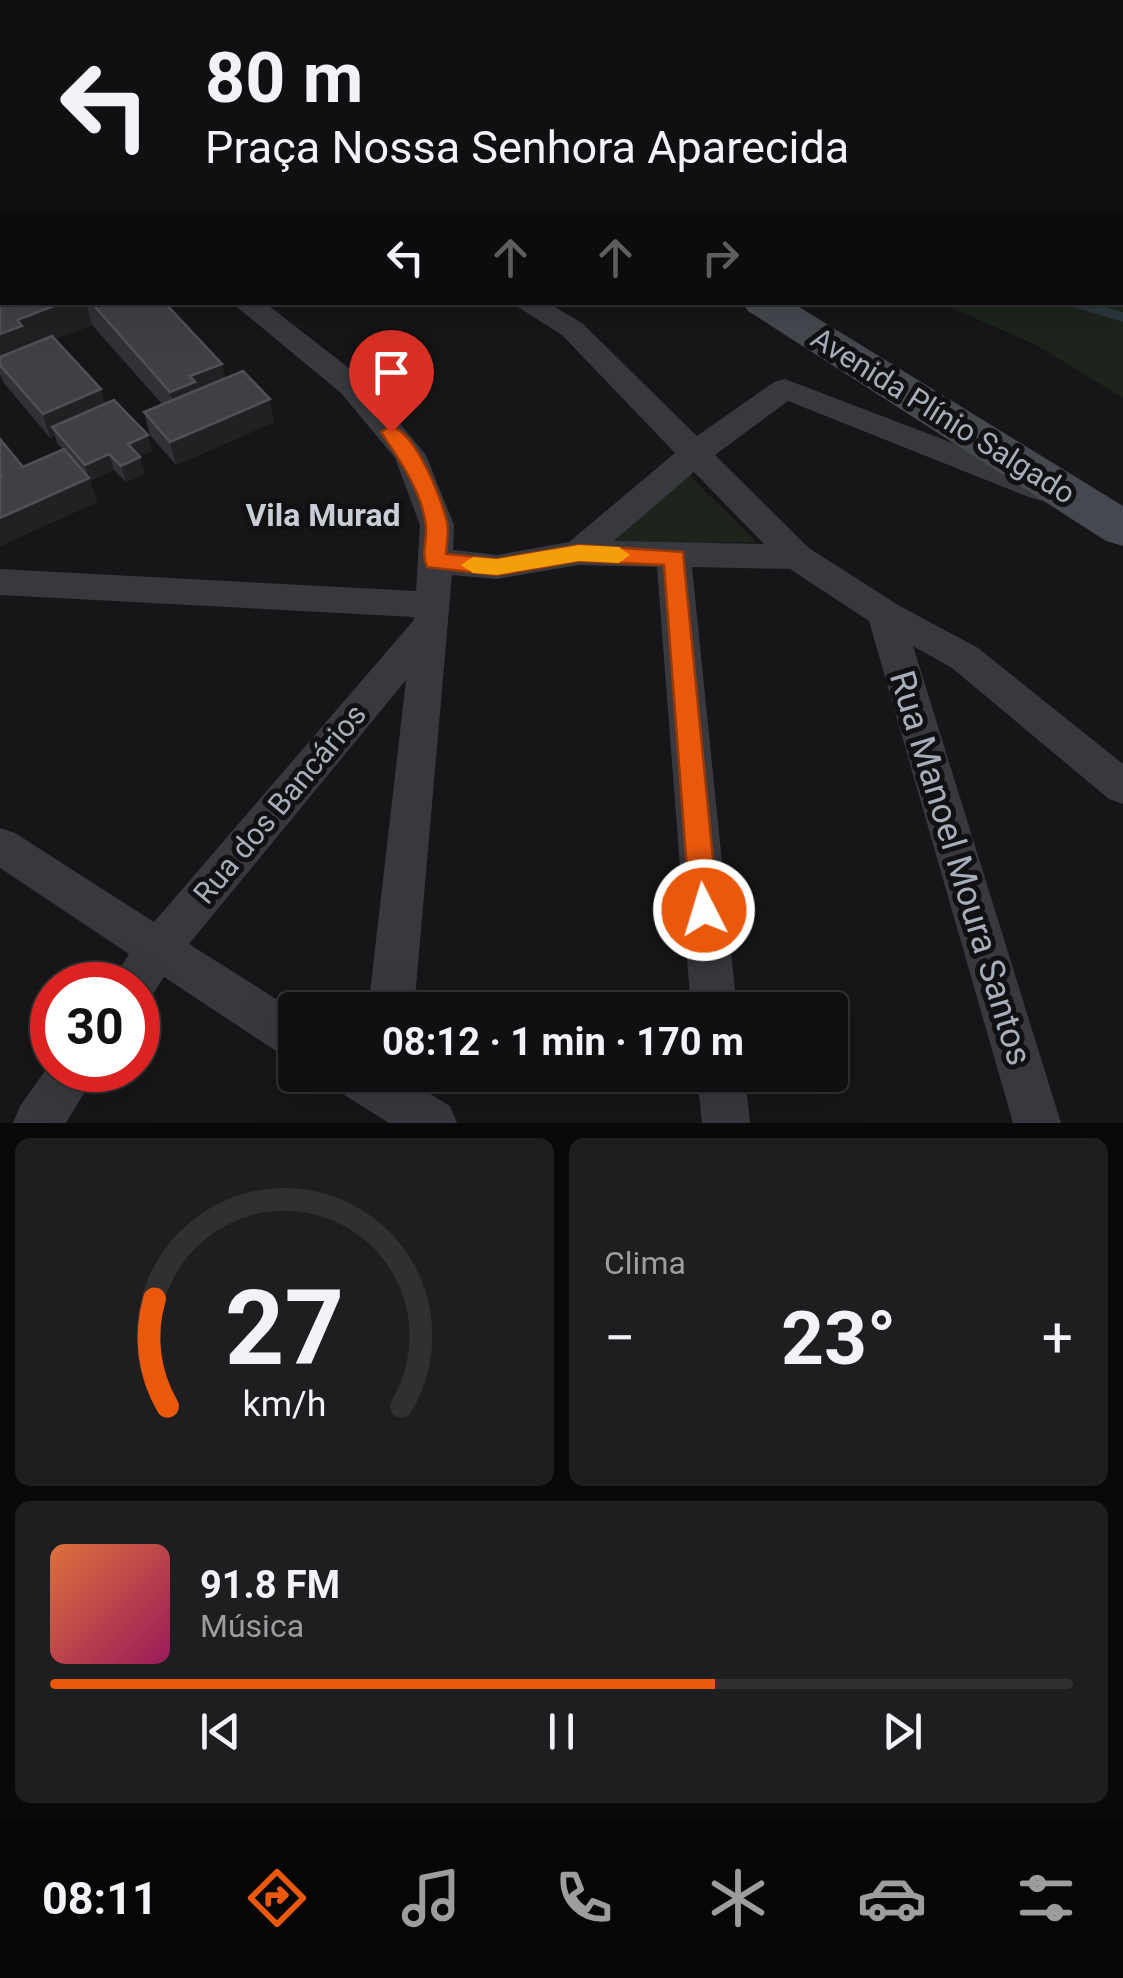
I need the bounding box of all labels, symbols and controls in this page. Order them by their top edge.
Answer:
text: 80 m [205,37,363,119]
icon: left [40,40,170,170]
text: Praça Nossa Senhora Aparecida [205,121,849,174]
icon: left [378,230,433,285]
icon: ahead [483,230,538,285]
icon: ahead [588,230,643,285]
icon: right [693,230,748,285]
street label: Avenida Plínio Salgado [805,320,1082,511]
pin [349,330,434,433]
icon: arrive [364,345,419,400]
district label: Vila Murad [245,496,401,534]
street label: Rua Manoel Moura Santos [881,666,1040,1070]
street label: Rua dos Bancários [186,697,373,910]
position arrow [652,858,756,962]
speed limit sign: 30 [30,962,160,1092]
text: 08:12 · 1 min · 170 m [382,1020,744,1064]
text: Clima [604,1244,686,1282]
text: 27 [225,1268,344,1389]
text: 23° [781,1294,896,1382]
text: − [604,1306,635,1370]
text: + [1042,1306,1073,1370]
text: km/h [243,1383,326,1425]
text: 91.8 FM [200,1563,340,1607]
text: Música [200,1607,304,1645]
icon: previous [193,1704,248,1759]
icon: pause [534,1704,589,1759]
icon: next [875,1704,930,1759]
icon: directions [242,1863,312,1933]
icon: music [396,1863,466,1933]
icon: phone [549,1863,619,1933]
icon: climate [703,1863,773,1933]
icon: car [857,1863,927,1933]
icon: filters [1011,1863,1081,1933]
text: 08:11 [42,1872,158,1925]

